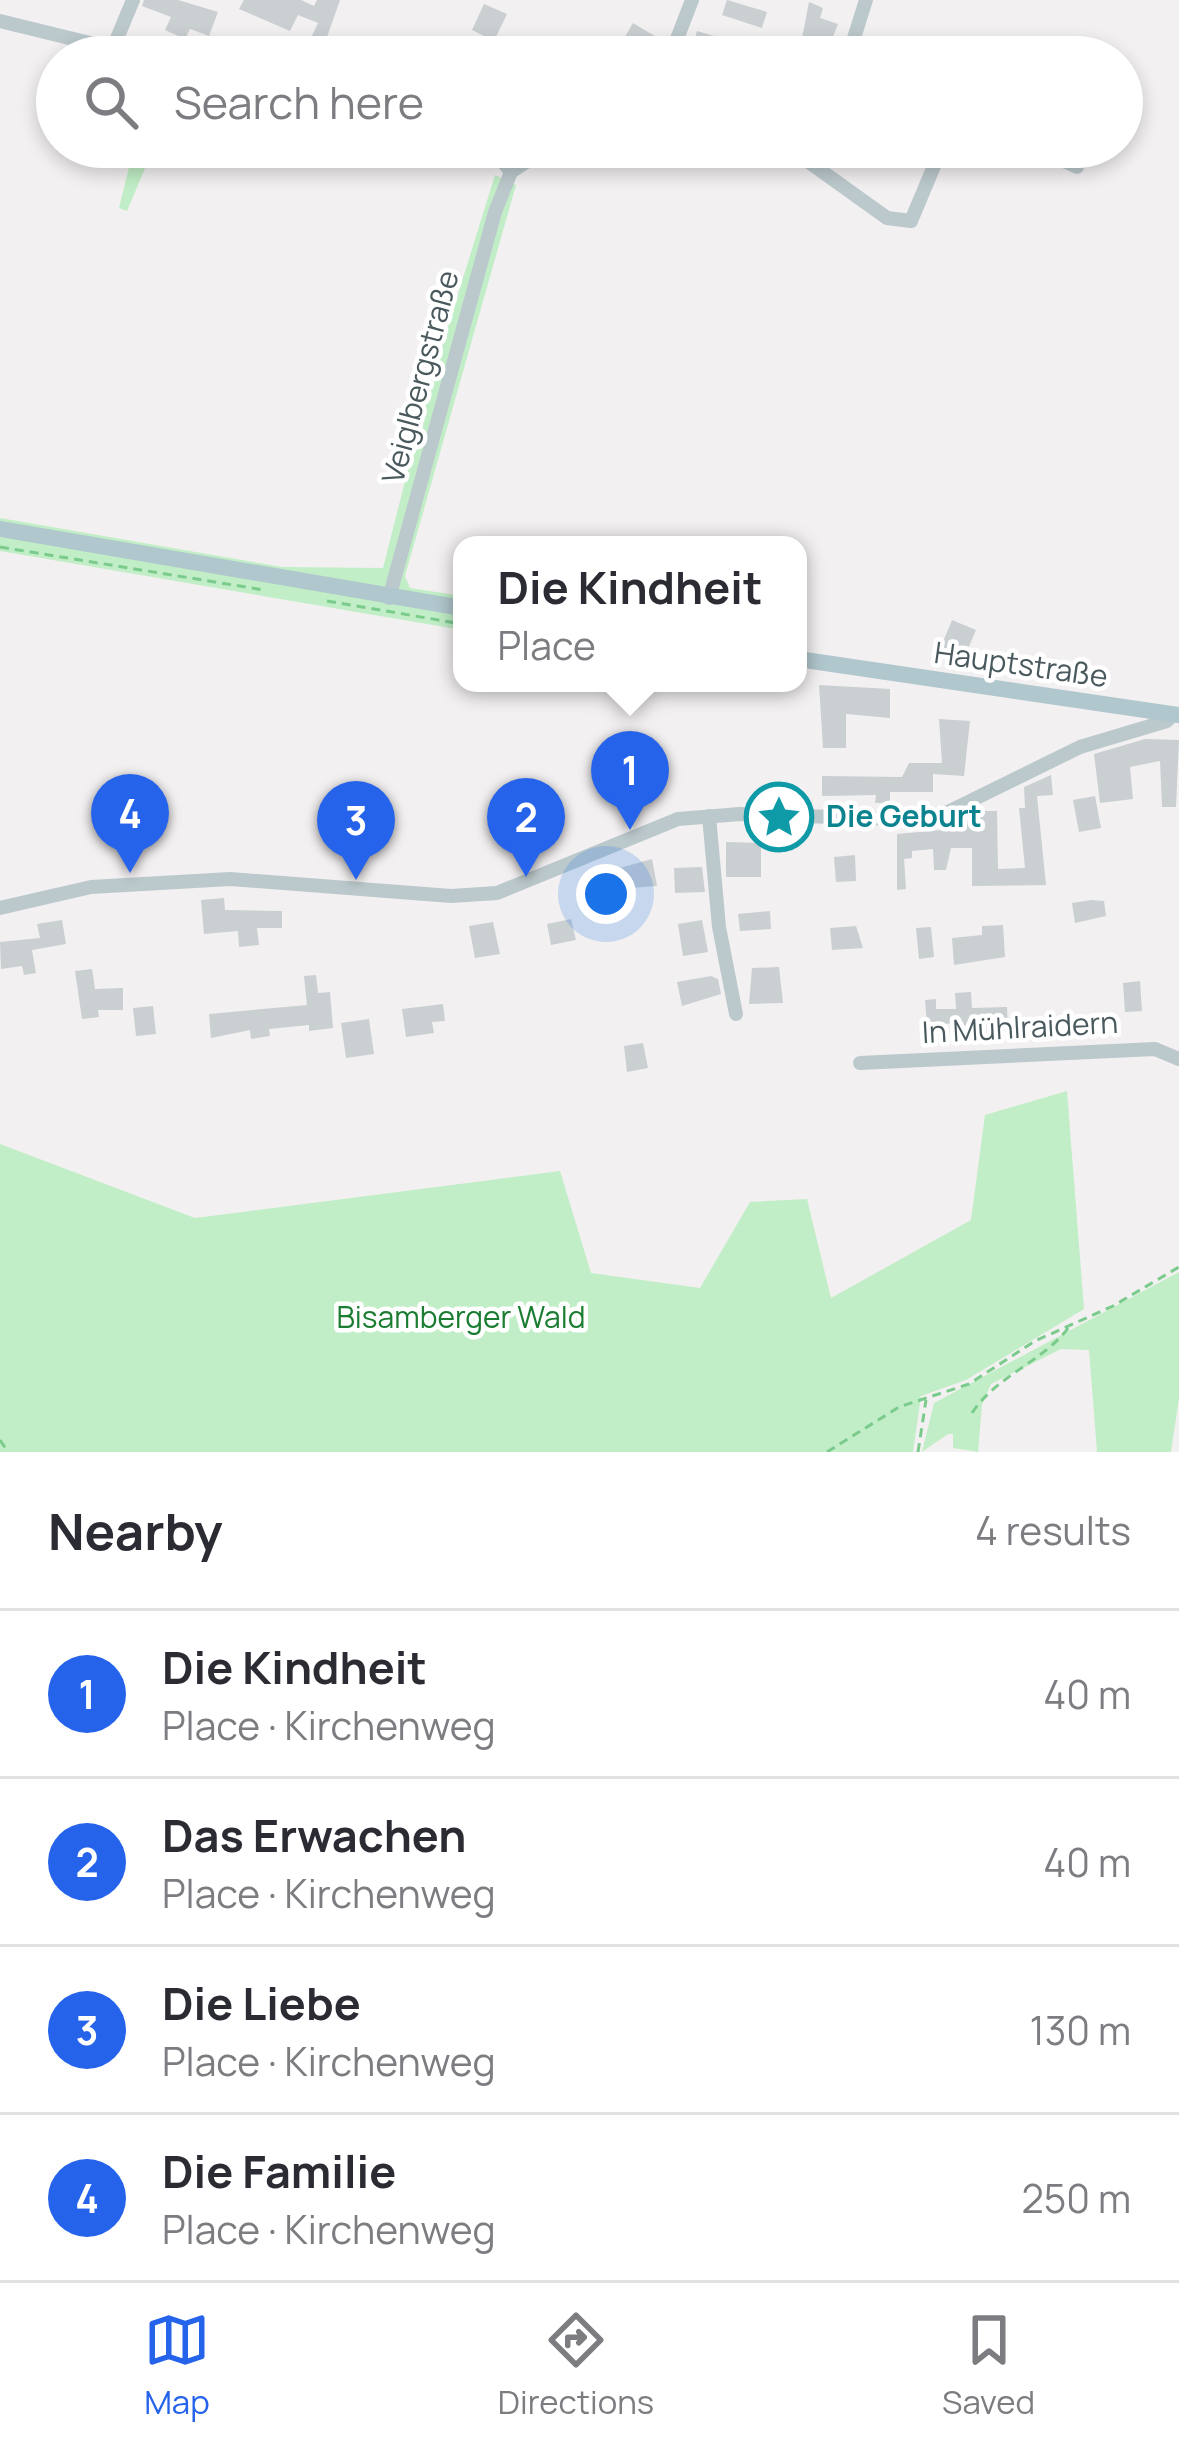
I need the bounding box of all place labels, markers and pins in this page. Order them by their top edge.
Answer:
pin: 1 [591,731,669,830]
pin: 4 [91,774,169,873]
pin: 2 [487,778,565,877]
pin: 3 [317,781,395,880]
place icon: Die Geburt [744,782,814,852]
place label: Die Geburt [826,795,982,836]

